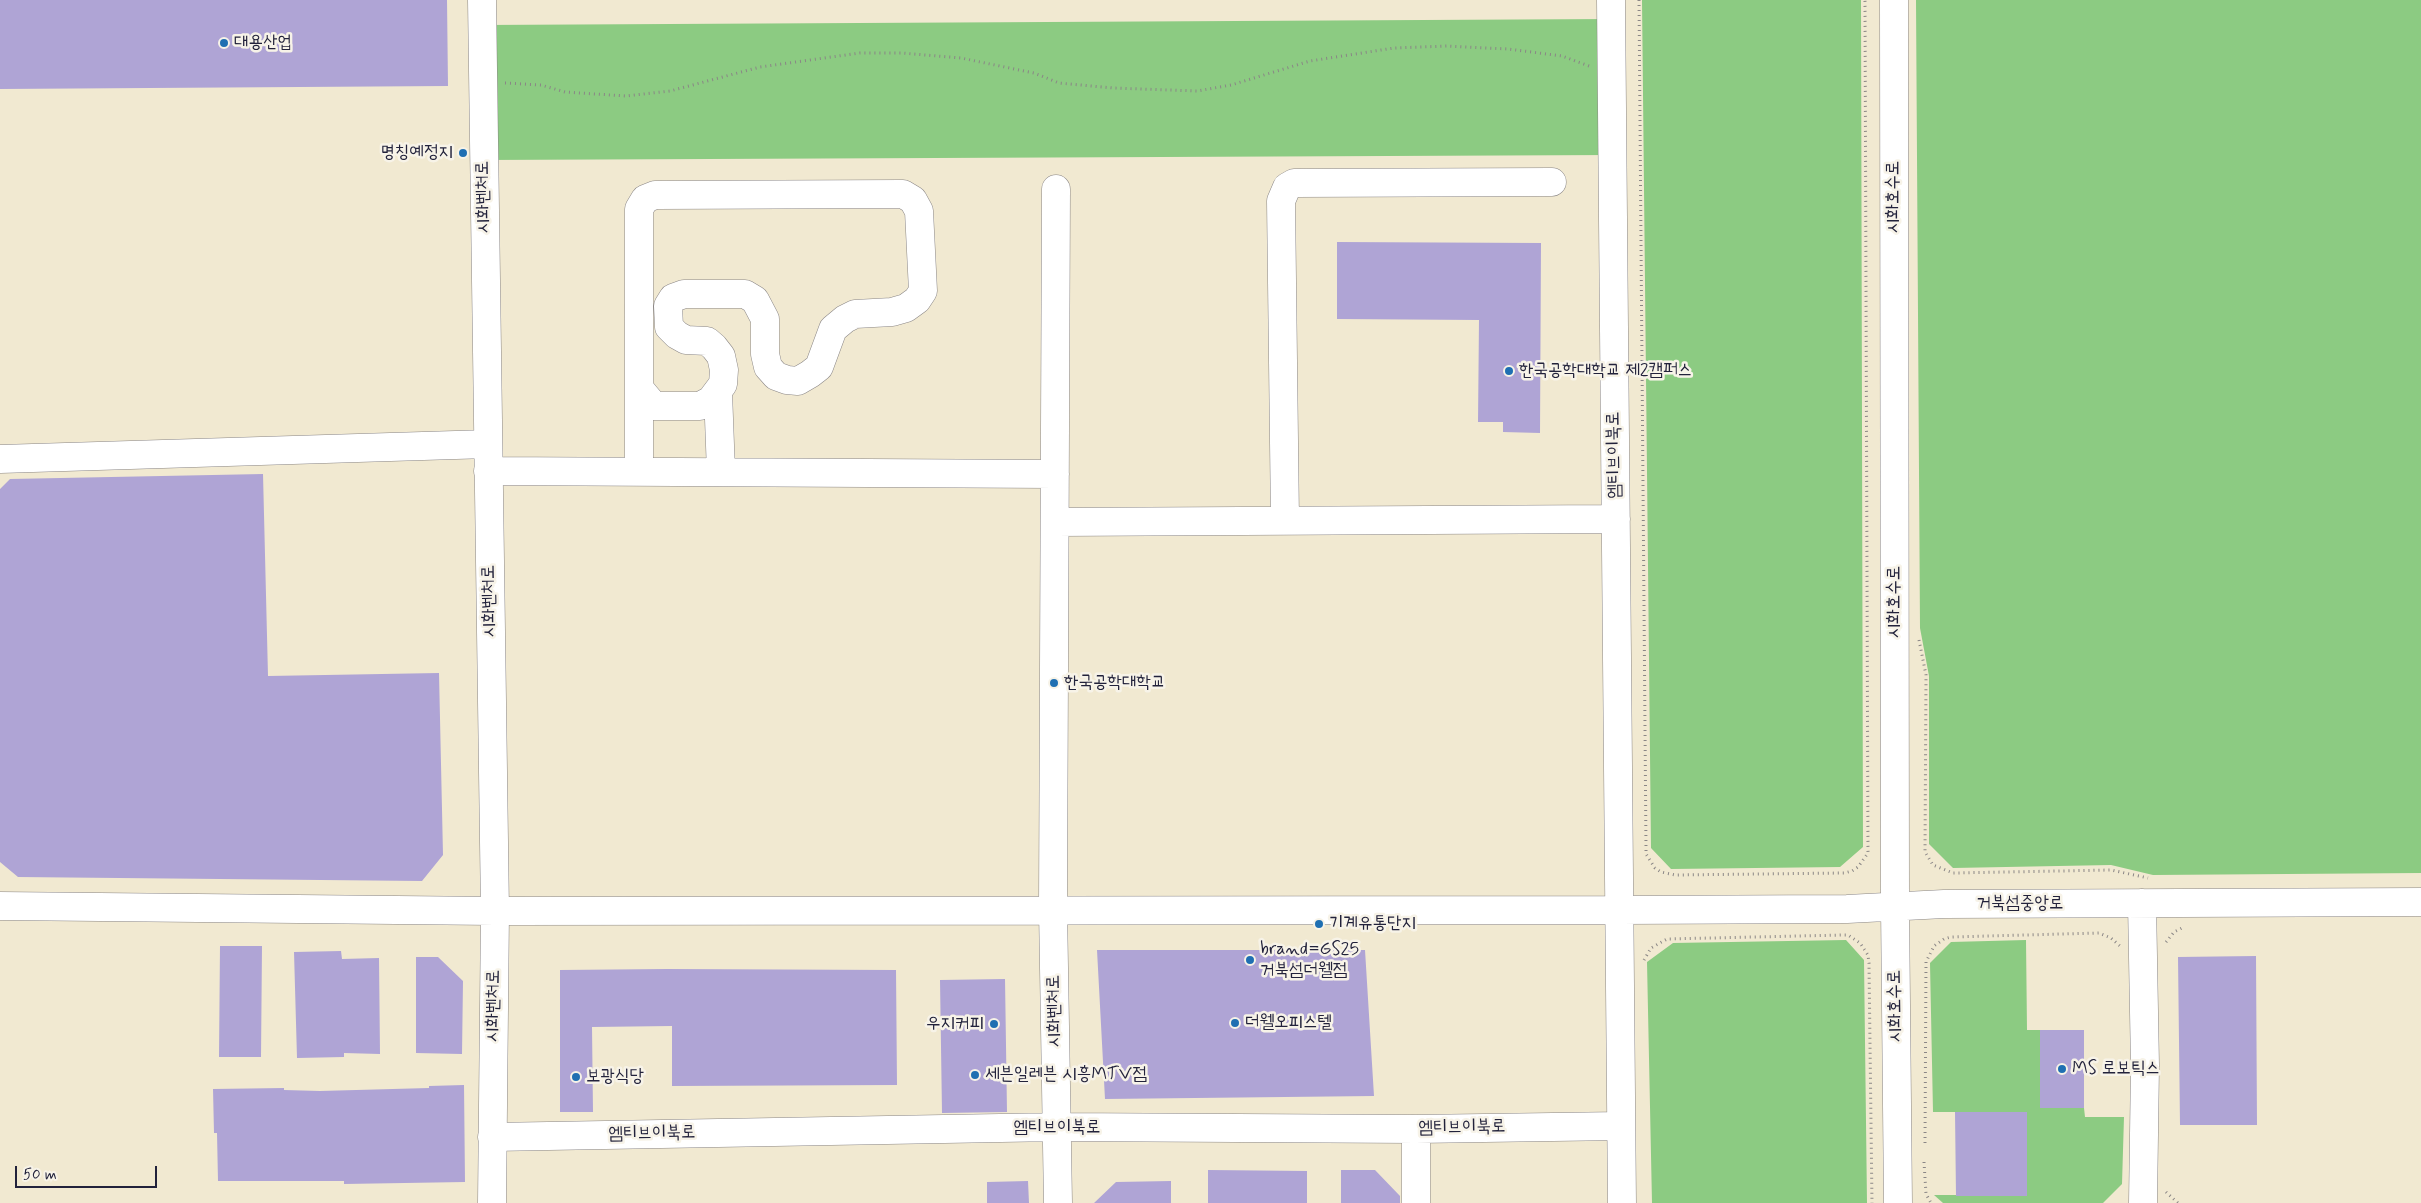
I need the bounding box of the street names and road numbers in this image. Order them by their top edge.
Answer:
street label: 시화벤처로 [473,161,495,233]
street label: 시화호수로 [1883,161,1905,233]
street label: 엠티브이북로 [1603,411,1627,499]
street label: 시화벤처로 [479,565,501,637]
street label: 시화호수로 [1884,566,1906,638]
street label: 거북섬중앙로 [1977,893,2063,915]
street label: 시화벤처로 [483,970,505,1042]
street label: 시화호수로 [1885,970,1907,1042]
street label: 시화벤처로 [1044,975,1066,1047]
street label: 엠티브이북로 [1418,1116,1506,1140]
street label: 엠티브이북로 [1014,1117,1100,1139]
street label: 엠티브이북로 [608,1122,696,1146]

